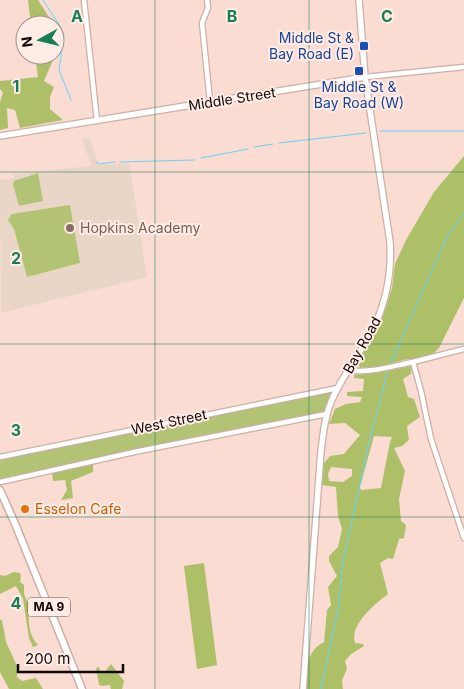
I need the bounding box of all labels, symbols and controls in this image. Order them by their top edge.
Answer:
text: A [71,6,83,26]
text: B [227,6,237,26]
text: C [381,6,393,26]
north arrow [15,15,65,65]
place label: Middle St & Bay Road (E) [269,29,354,62]
text: N [17,35,36,48]
marker: Middle St & Bay Road (E) [358,40,370,52]
marker: Middle St & Bay Road (W) [353,65,365,77]
text: 1 [13,76,19,96]
place label: Middle St & Bay Road (W) [314,78,404,111]
street label: Middle Street [187,83,277,114]
place label: Hopkins Academy [80,219,200,236]
marker: Hopkins Academy [64,222,76,234]
text: 2 [11,248,21,268]
street label: Bay Road [339,313,384,376]
street label: West Street [130,405,209,438]
text: 3 [11,420,21,440]
place label: Esselon Cafe [35,500,121,517]
marker: Esselon Cafe [19,503,31,515]
text: 4 [11,593,22,613]
road number: MA 9 [28,598,70,616]
scale bar [18,642,122,674]
text: 200 m [25,649,70,668]

